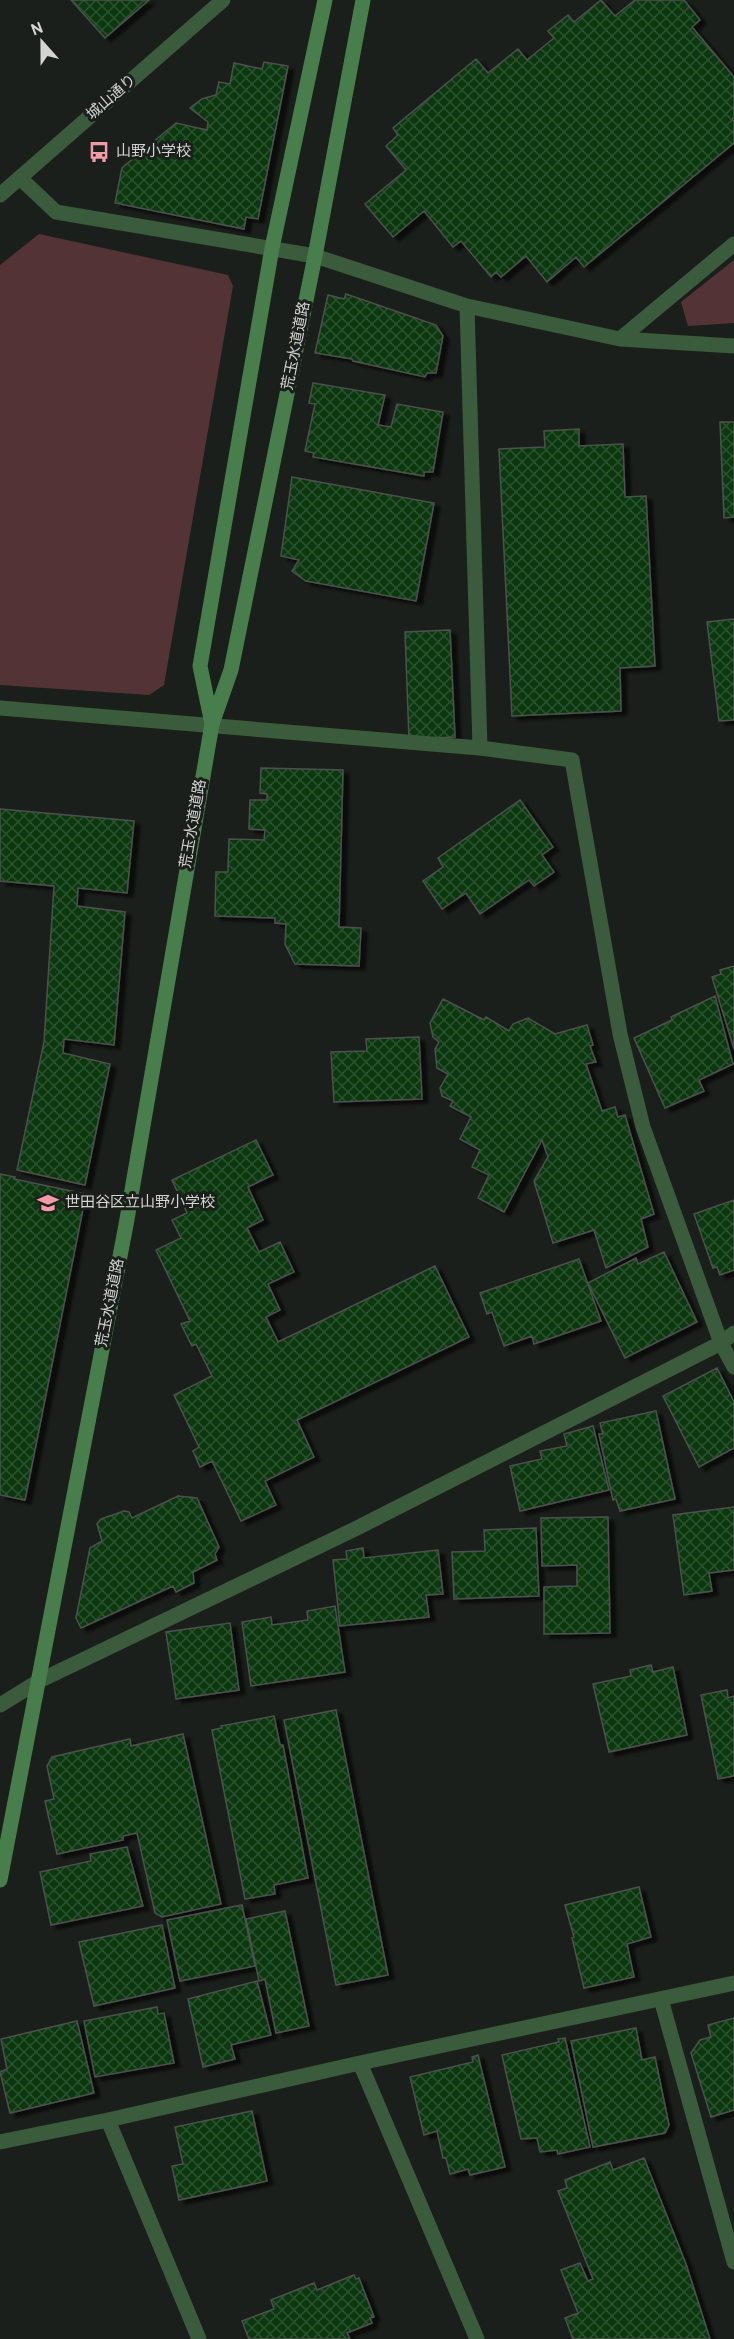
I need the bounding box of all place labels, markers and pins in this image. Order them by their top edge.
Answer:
bus stop icon: 山野小学校 [87,140,111,164]
place label: 山野小学校 [116,143,191,162]
school or university icon: 世田谷区立山野小学校 [36,1191,60,1215]
place label: 世田谷区立山野小学校 [65,1194,215,1213]

